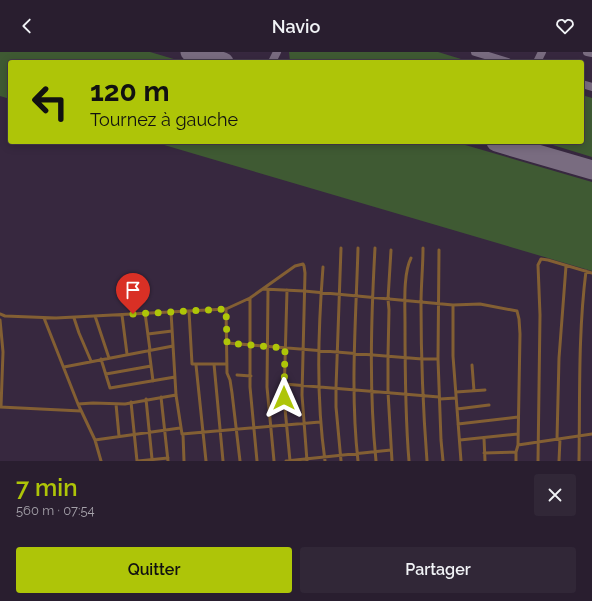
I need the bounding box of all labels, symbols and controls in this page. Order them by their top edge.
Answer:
icon: back [16,15,38,37]
icon: heart [554,15,576,37]
text: Navio [272,16,320,37]
text: 120 m [90,75,170,108]
icon: left [24,76,76,128]
text: Tournez à gauche [90,109,238,130]
pin [116,273,150,314]
icon: arrive [122,279,144,301]
position arrow [263,377,305,419]
text: 7 min [16,473,77,502]
button: close [534,474,576,516]
text: 560 m · 07:54 [16,503,95,518]
button: Quitter [16,547,292,593]
button: Partager [300,547,576,593]

